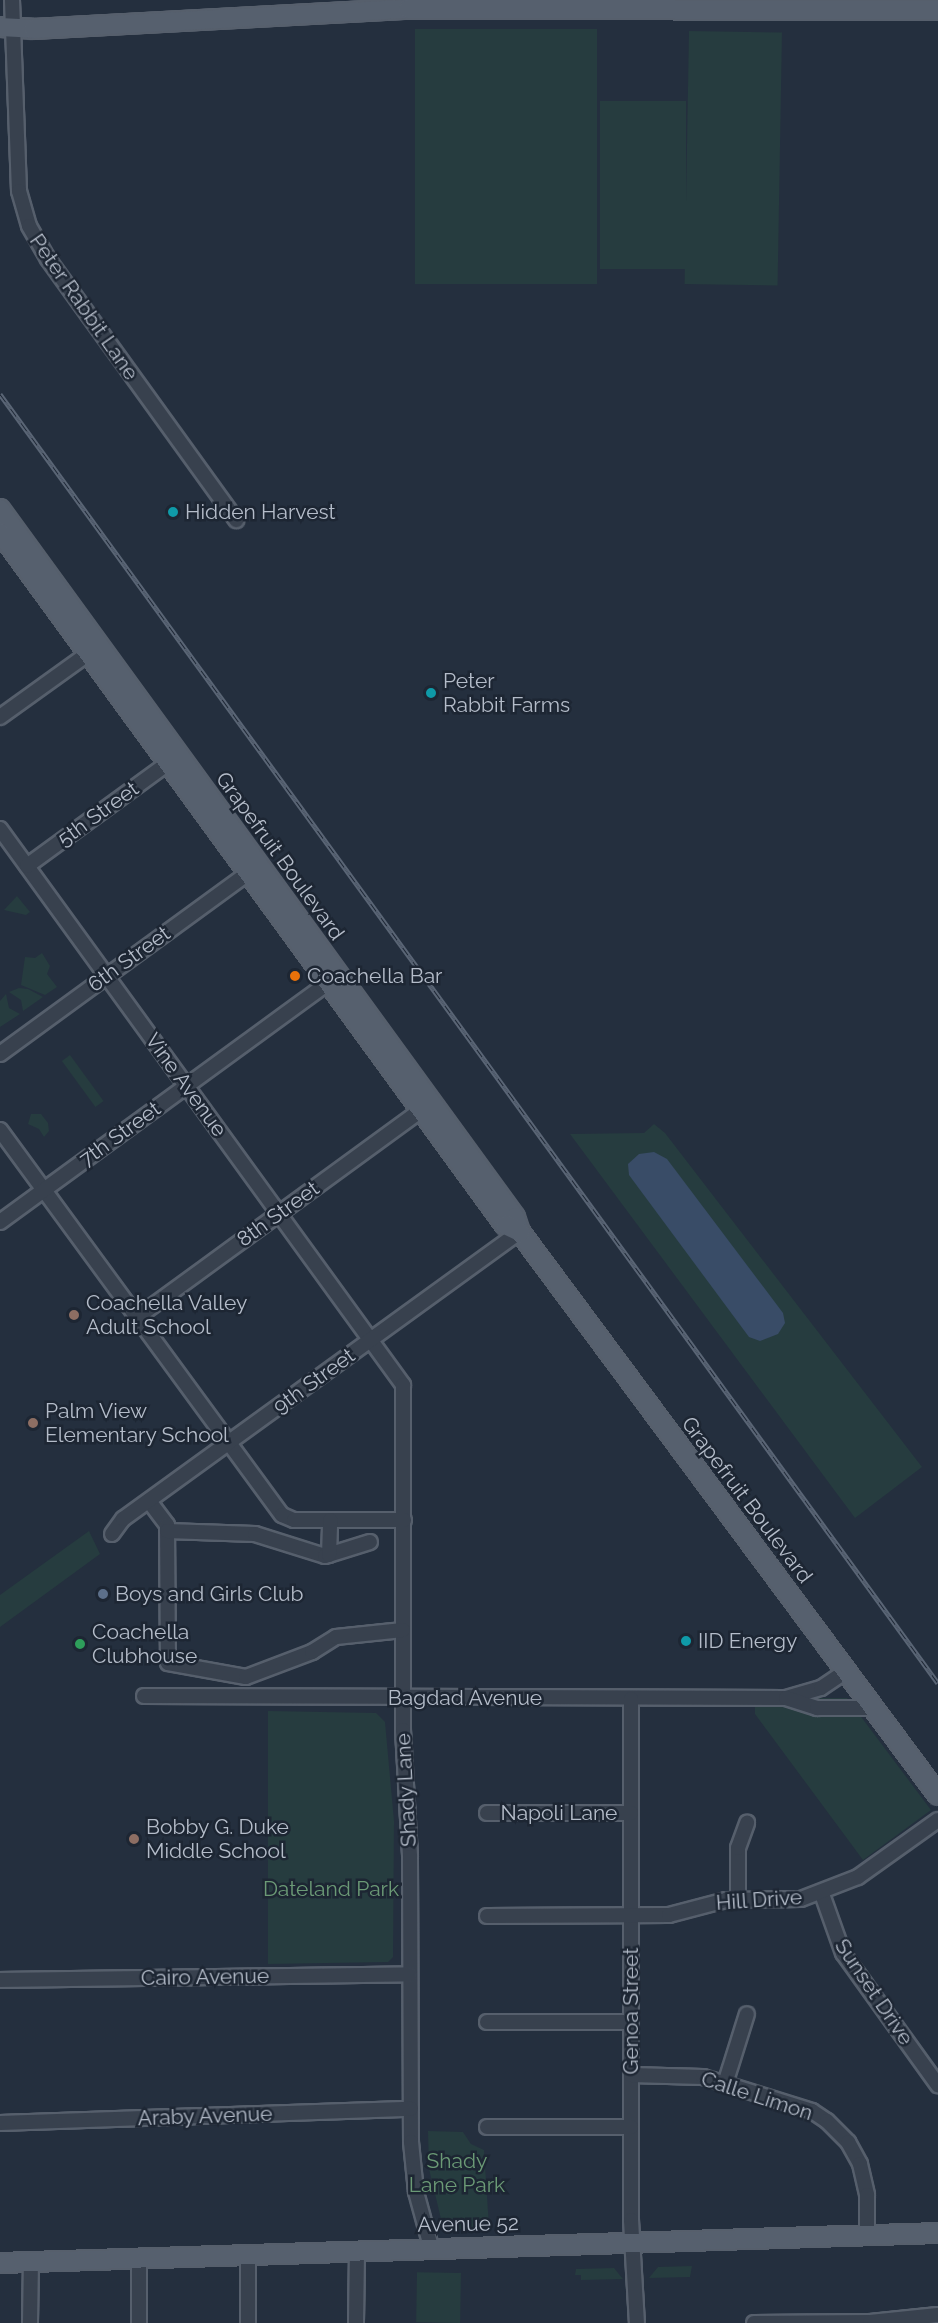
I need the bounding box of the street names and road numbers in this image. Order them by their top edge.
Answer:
street label: Peter Rabbit Lane [24,229,144,385]
street label: Grapefruit Boulevard [210,767,350,945]
street label: 5th Street [52,776,144,852]
street label: 6th Street [83,921,175,997]
street label: Vine Avenue [140,1028,232,1142]
street label: 7th Street [75,1096,165,1172]
street label: 8th Street [232,1176,324,1252]
street label: 9th Street [268,1343,360,1419]
street label: Grapefruit Boulevard [676,1412,818,1588]
street label: Bagdad Avenue [387,1685,543,1711]
street label: Shady Lane [390,1732,422,1848]
street label: Napoli Lane [501,1800,617,1826]
street label: Hill Drive [715,1884,803,1916]
street label: Sunset Drive [829,1934,919,2050]
street label: Genoa Street [618,1947,644,2075]
street label: Cairo Avenue [140,1963,270,1991]
street label: Calle Limon [698,2066,816,2126]
street label: Araby Avenue [137,2101,273,2131]
street label: Avenue 52 [417,2211,519,2237]

